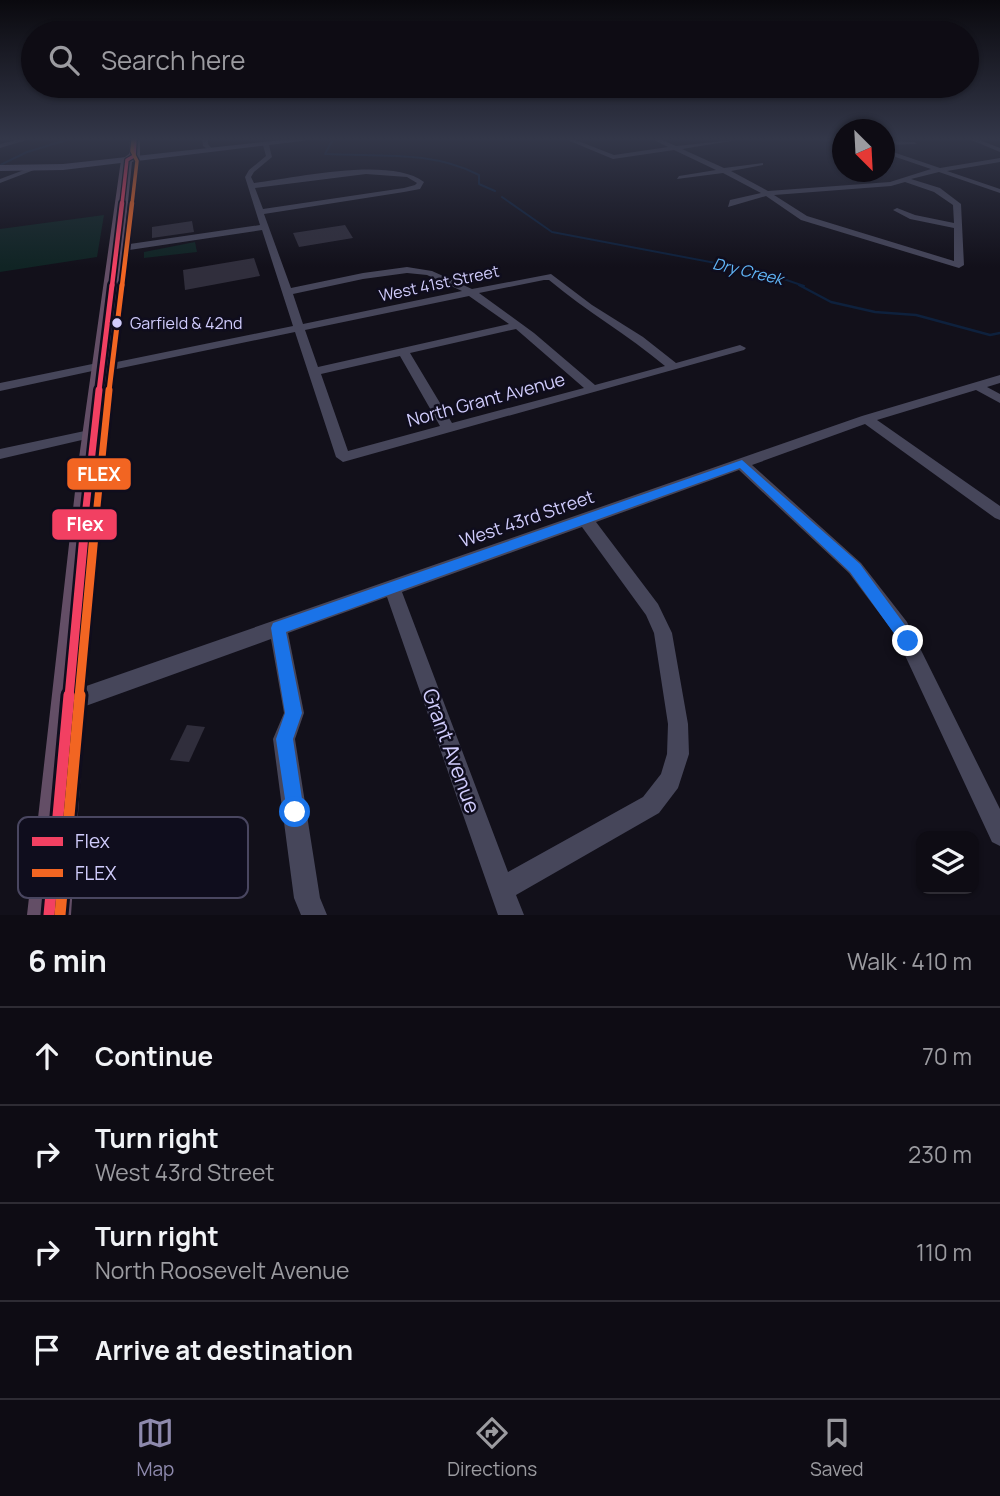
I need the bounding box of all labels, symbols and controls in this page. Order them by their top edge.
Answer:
search box [21,21,979,98]
icon: search [45,41,83,79]
text: Search here [101,42,246,78]
north arrow [832,119,895,182]
water label: Dry Creek [711,252,787,290]
street label: West 41st Street [377,260,501,306]
place label: Garfield & 42nd [130,312,242,334]
marker: Garfield & 42nd [110,316,124,330]
street label: North Grant Avenue [404,366,568,432]
line badge: FLEX [66,457,132,491]
text: FLEX [77,461,121,487]
street label: West 43rd Street [456,484,597,552]
line badge: Flex [51,508,118,541]
text: Flex [67,511,104,537]
route end [892,625,923,656]
street label: Grant Avenue [416,685,487,817]
route start [279,796,310,827]
legend [18,817,248,898]
text: Flex [75,828,110,854]
map controls [916,831,979,894]
button: layers [916,831,979,894]
text: FLEX [75,860,117,886]
text: 6 min [28,940,107,981]
text: Walk · 410 m [847,945,972,977]
icon: ahead [28,1037,66,1075]
text: Continue [95,1038,213,1074]
text: 70 m [922,1040,972,1072]
text: Turn right [95,1120,219,1156]
icon: right [28,1135,66,1173]
text: 230 m [908,1138,972,1170]
text: West 43rd Street [95,1156,275,1188]
text: Turn right [95,1218,219,1254]
icon: right [28,1233,66,1271]
text: 110 m [916,1236,972,1268]
text: North Roosevelt Avenue [95,1254,349,1286]
icon: arrive [28,1331,66,1369]
text: Arrive at destination [95,1332,353,1368]
tab: Map [136,1414,174,1482]
tab: Directions [447,1414,537,1482]
tab: Saved [810,1414,864,1482]

